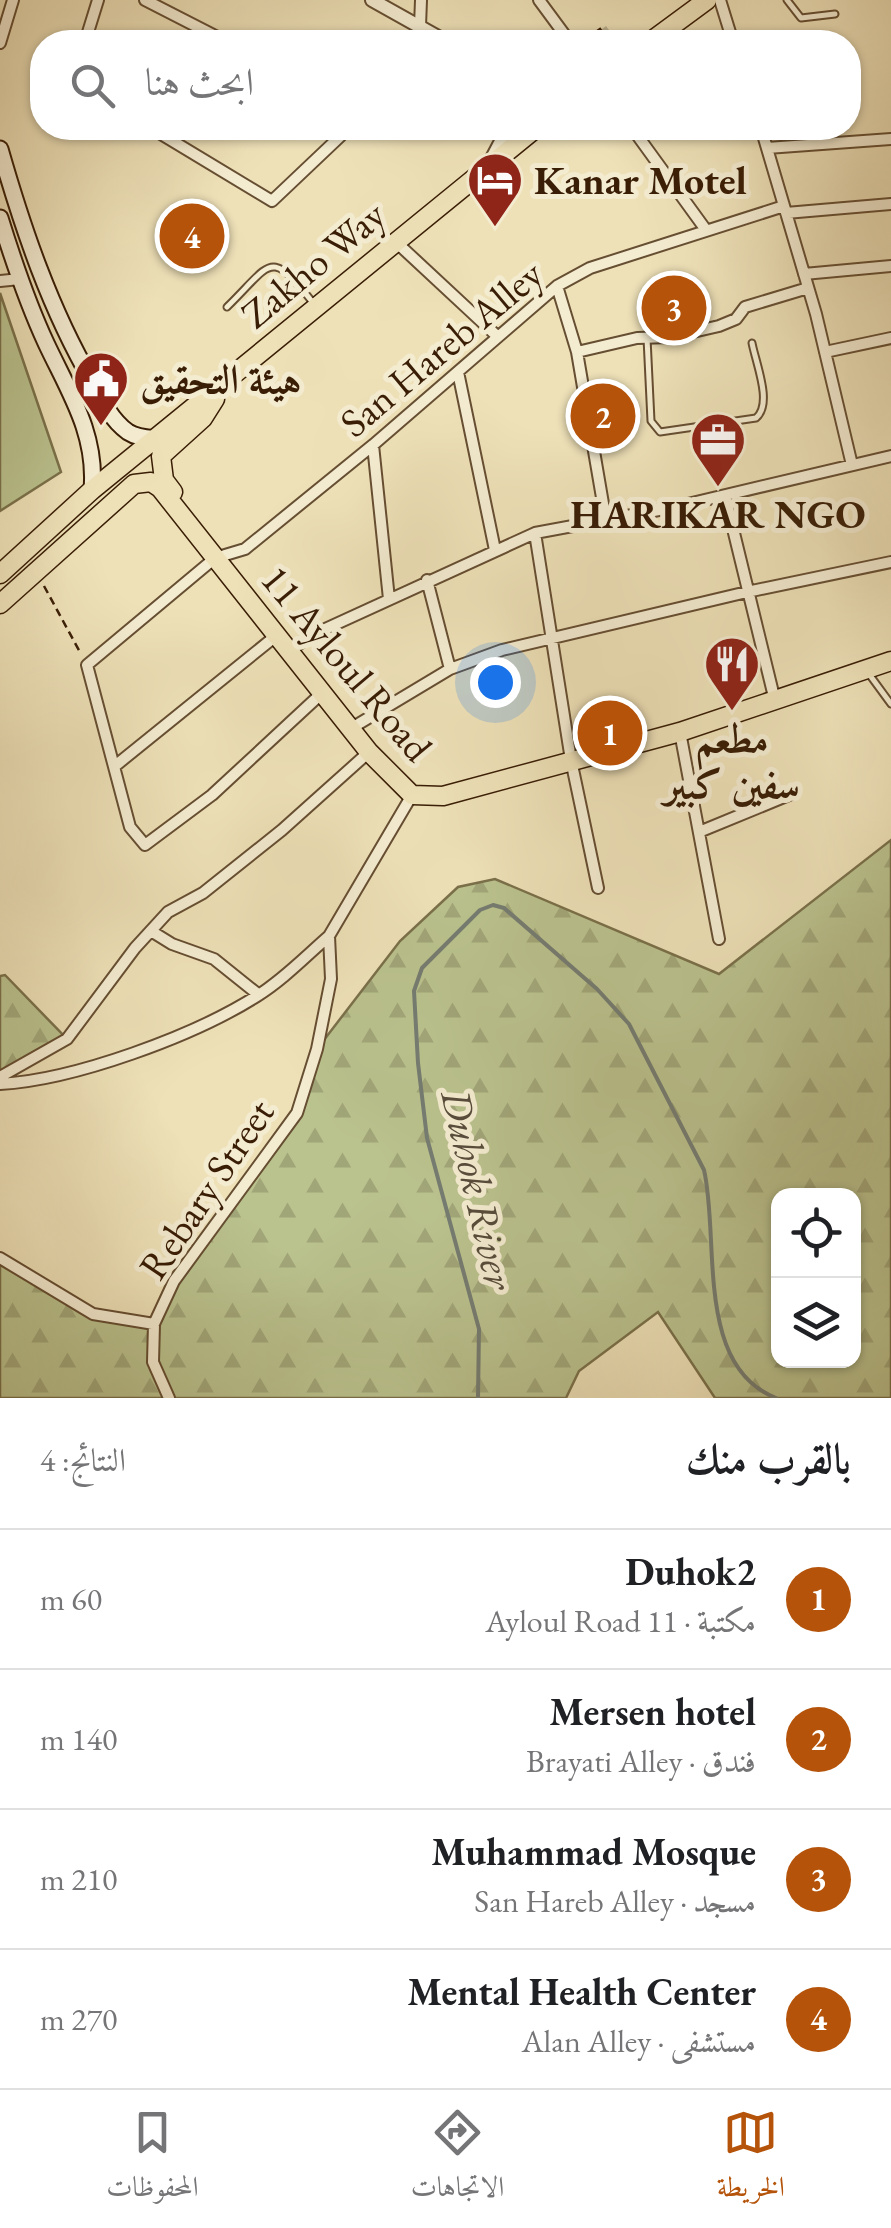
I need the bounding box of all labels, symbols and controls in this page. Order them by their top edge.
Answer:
search box [30,30,861,140]
text: ابحث هنا [145,57,254,106]
icon: search [65,58,120,113]
hotel icon: Kanar Motel [465,150,525,229]
place label: Kanar Motel [534,154,747,206]
street label: Zakho Way [230,188,396,340]
pin: 4 [160,198,224,274]
street label: San Hareb Alley [329,248,554,448]
pin: 3 [642,270,706,346]
public building icon: هيئة التحقيق [71,349,131,428]
place label: هيئة التحقيق [140,353,301,405]
pin: 2 [570,378,636,454]
office icon: HARIKAR NGO [688,410,748,489]
place label: HARIKAR NGO [570,488,866,540]
street label: 11 Ayloul Road [250,554,445,772]
restaurant icon: مطعم سفين كبير [702,634,762,713]
your location [470,657,521,708]
pin: 1 [578,696,642,770]
place label: مطعم سفين كبير [660,712,800,810]
water label: Duhok River [428,1083,528,1296]
street label: Rebary Street [127,1088,286,1289]
map controls [771,1188,861,1368]
button: locate [771,1188,861,1278]
button: layers [771,1278,861,1368]
text: بالقرب منك [686,1431,851,1486]
text: النتائج: 4 [40,1439,126,1481]
text: Duhok2 [625,1547,756,1596]
text: 60 m [40,1578,102,1620]
text: 1 [810,1578,827,1620]
text: مكتبة · 11 Ayloul Road [485,1600,756,1642]
text: Mersen hotel [549,1687,756,1736]
text: 140 m [40,1718,117,1760]
text: 2 [810,1718,827,1760]
text: فندق · Brayati Alley [526,1740,756,1782]
text: Muhammad Mosque [431,1827,756,1876]
text: 210 m [40,1858,117,1900]
text: 3 [810,1858,827,1900]
text: مسجد · San Hareb Alley [474,1880,756,1922]
text: Mental Health Center [407,1967,756,2016]
text: 270 m [40,1998,117,2040]
text: 4 [810,1998,827,2040]
text: مستشفى · Alan Alley [521,2020,756,2062]
tab: المحفوظات [106,2105,198,2214]
tab: الاتجاهات [411,2105,504,2214]
tab: الخريطة [717,2105,785,2214]

